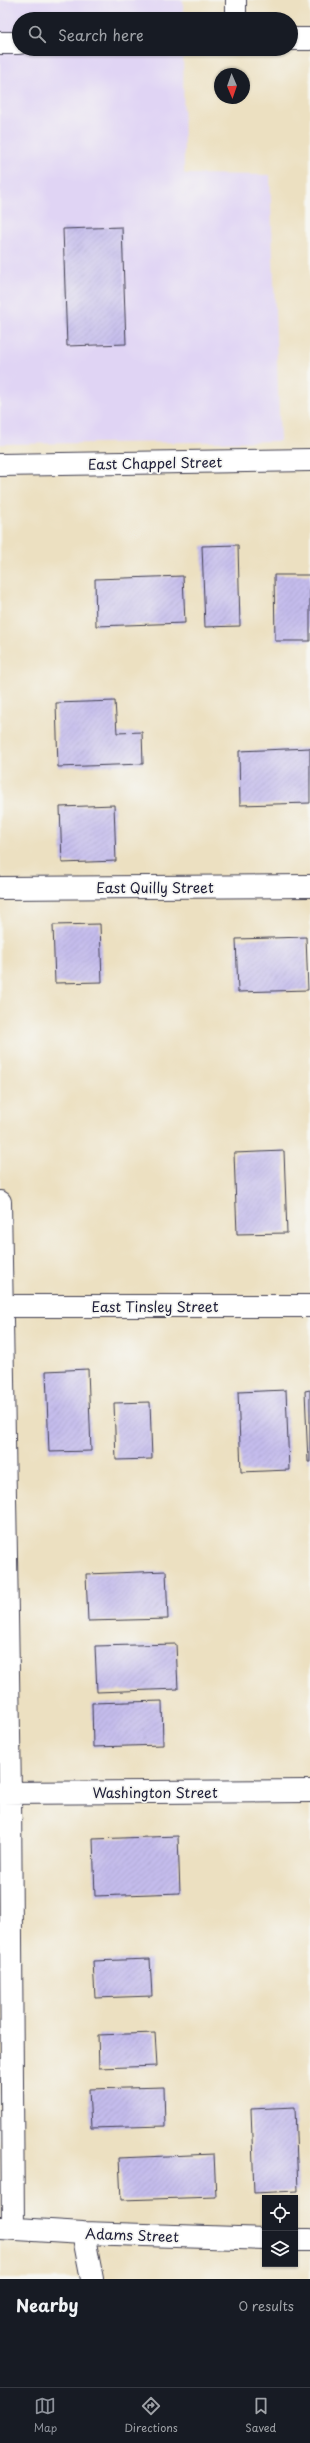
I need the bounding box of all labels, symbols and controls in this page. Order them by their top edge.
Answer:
search box [12,12,298,56]
icon: search [26,23,48,45]
text: Search here [58,23,144,46]
north arrow [214,68,250,104]
street label: East Chappel Street [88,451,223,475]
street label: East Quilly Street [96,877,214,898]
street label: East Tinsley Street [92,1296,219,1317]
street label: Washington Street [92,1782,218,1803]
map controls [262,2195,298,2267]
button: locate [262,2195,298,2231]
street label: Adams Street [85,2223,180,2247]
button: layers [262,2231,298,2267]
text: Nearby [16,2292,78,2318]
text: 0 results [239,2296,294,2315]
tab: Map [34,2395,57,2436]
tab: Directions [124,2395,178,2436]
tab: Saved [245,2395,276,2436]

